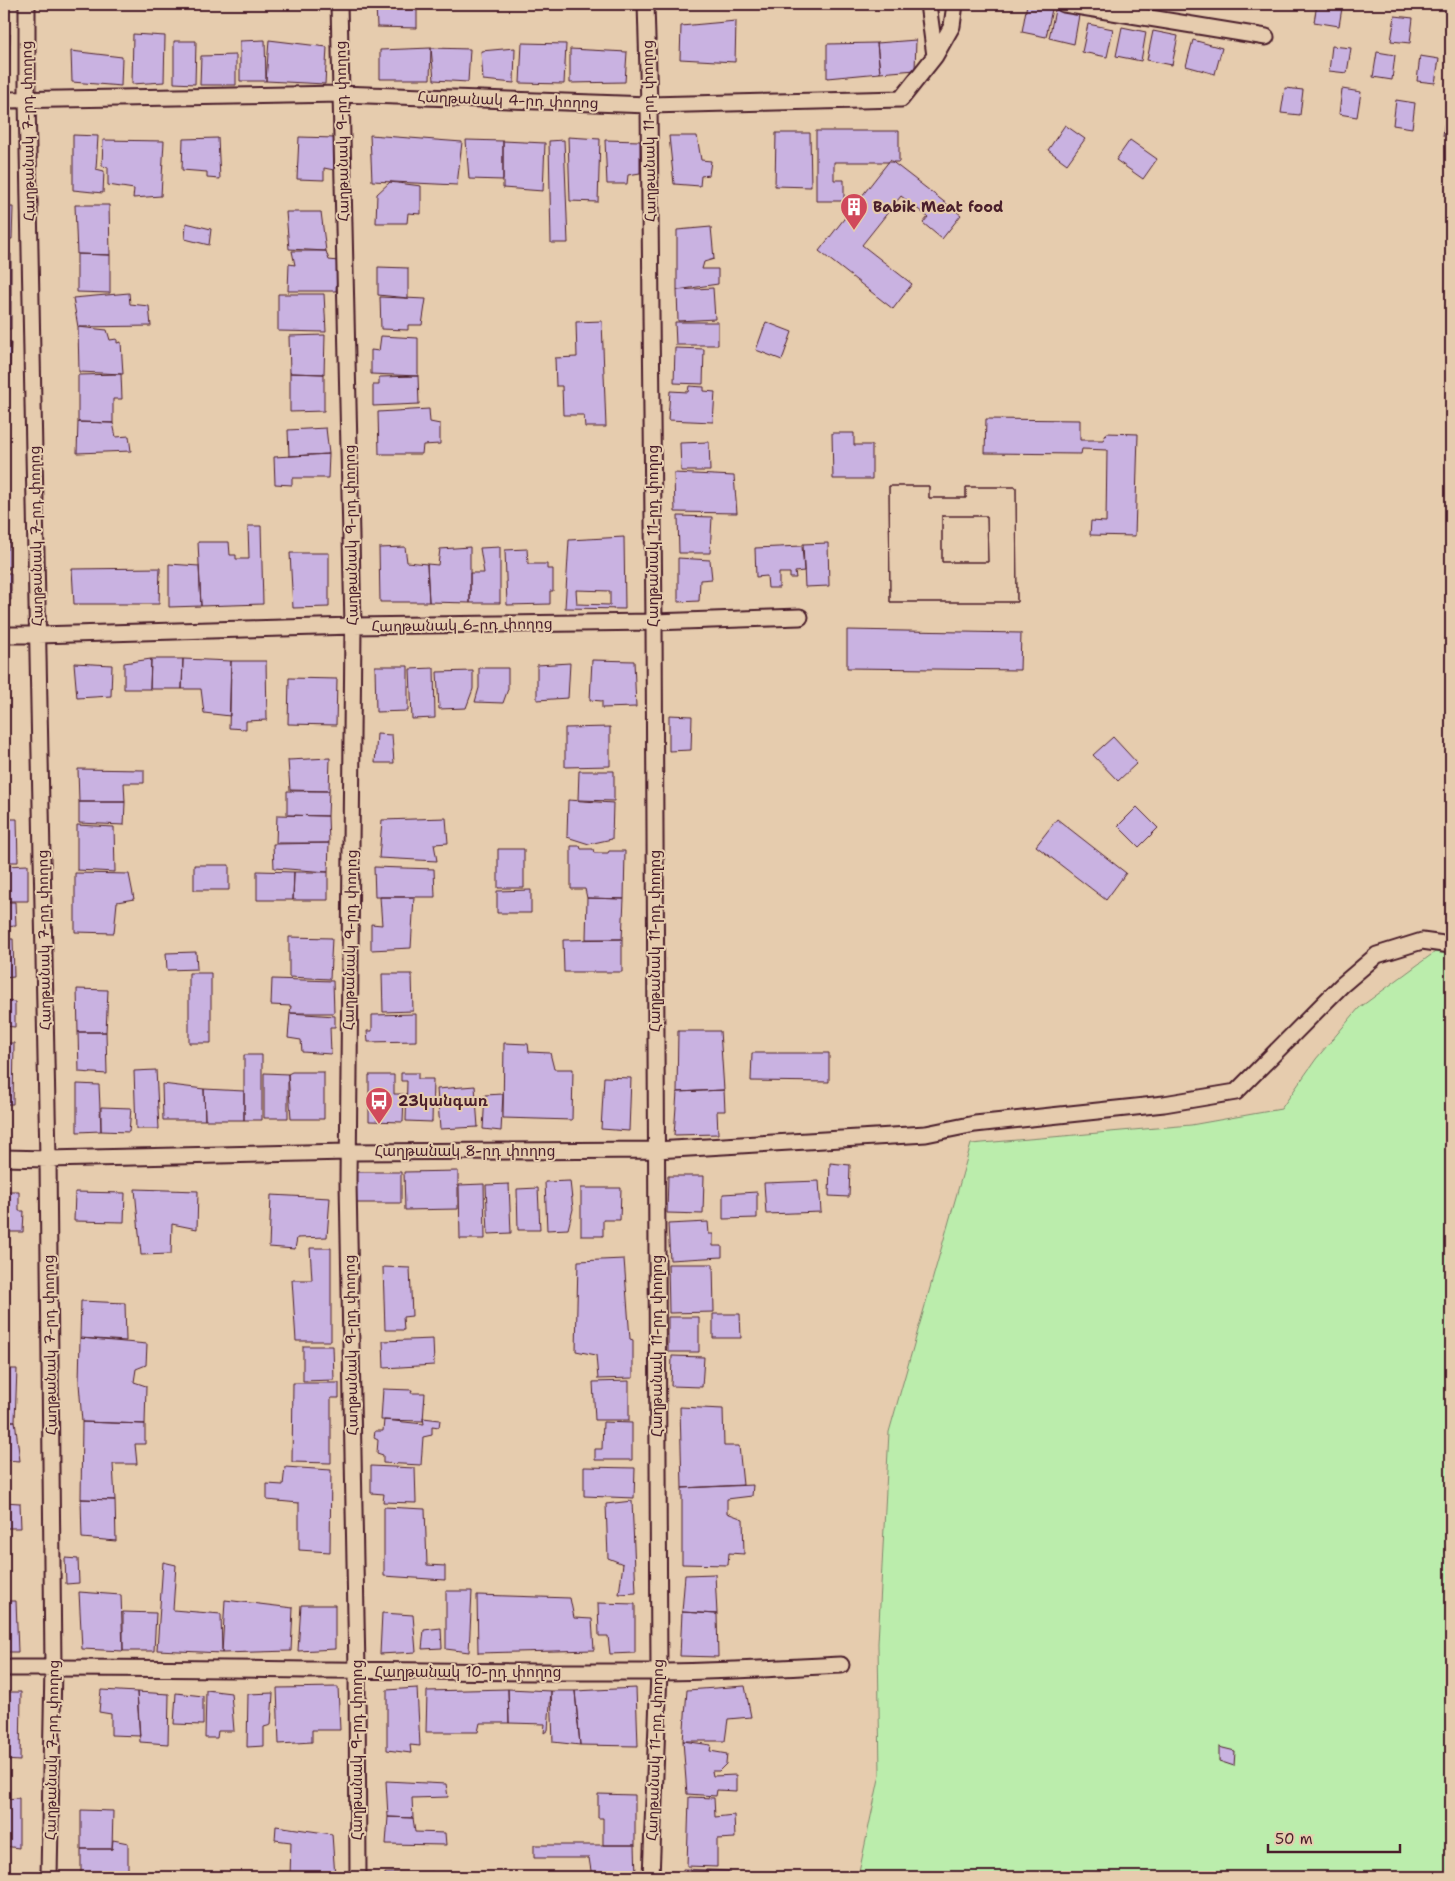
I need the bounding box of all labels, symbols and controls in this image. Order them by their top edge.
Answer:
street label: Հաղթանակ 7-րդ փողոց [16,40,40,222]
street label: Հաղթանակ 9-րդ փողոց [330,40,354,222]
street label: Հաղթանակ 11-րդ փողոց [637,40,661,222]
street label: Հաղթանակ 4-րդ փողոց [417,87,599,113]
building icon: Babik Meat food [839,192,869,231]
place label: Babik Meat food [873,197,1003,217]
street label: Հաղթանակ 9-րդ փողոց [339,444,363,626]
street label: Հաղթանակ 7-րդ փողոց [24,445,48,627]
street label: Հաղթանակ 11-րդ փողոց [643,445,663,627]
street label: Հաղթանակ 6-րդ փողոց [371,613,553,637]
street label: Հաղթանակ 7-րդ փողոց [32,849,56,1031]
street label: Հաղթանակ 9-րդ փողոց [338,849,362,1031]
street label: Հաղթանակ 11-րդ փողոց [645,850,665,1032]
bus stop icon: 23կանգառ [364,1086,394,1125]
place label: 23կանգառ [398,1091,488,1111]
street label: Հաղթանակ 8-րդ փողոց [374,1141,556,1161]
street label: Հաղթանակ 7-րդ փողոց [38,1254,62,1436]
street label: Հաղթանակ 9-րդ փողոց [339,1254,363,1436]
street label: Հաղթանակ 11-րդ փողոց [647,1255,667,1437]
street label: Հաղթանակ 7-րդ փողոց [40,1659,64,1841]
street label: Հաղթանակ 11-րդ փողոց [642,1659,668,1841]
street label: Հաղթանակ 9-րդ փողոց [347,1660,367,1840]
street label: Հաղթանակ 10-րդ փողոց [375,1662,561,1682]
scale bar [1268,1821,1400,1853]
text: 50 m [1275,1829,1313,1849]

